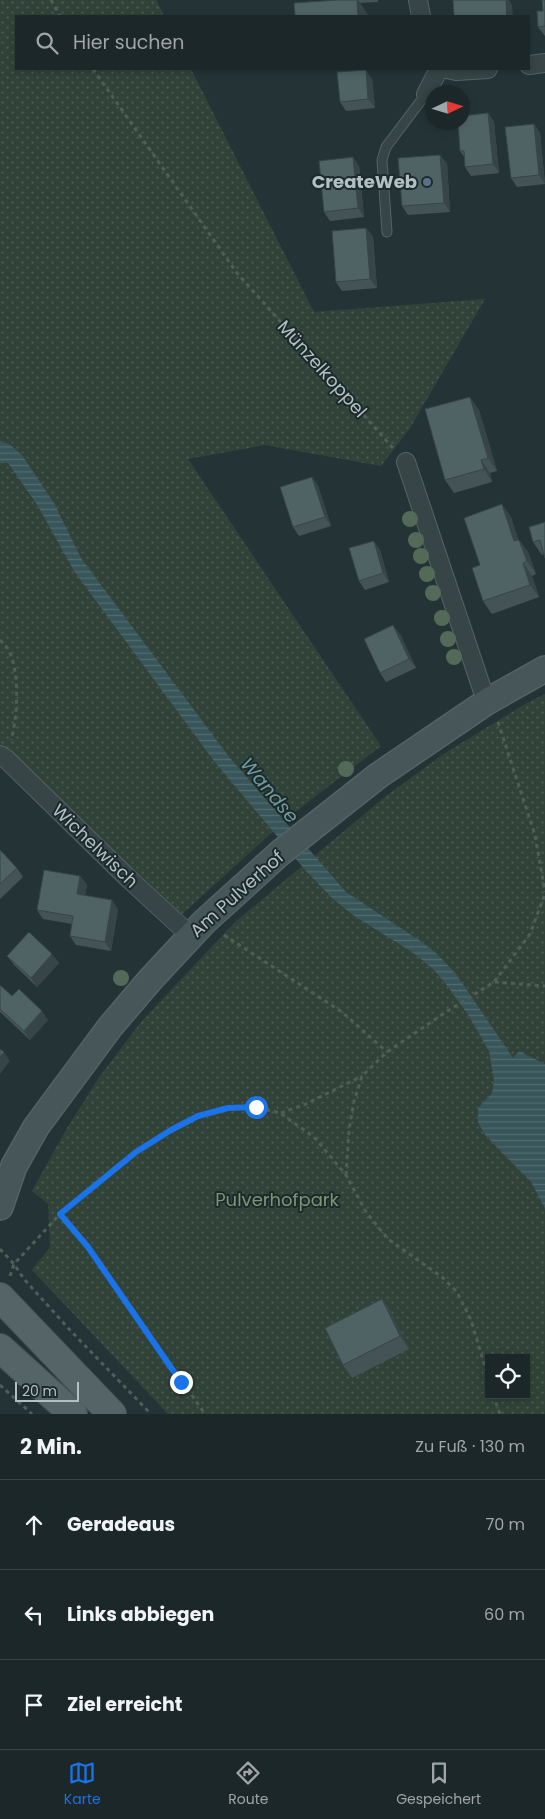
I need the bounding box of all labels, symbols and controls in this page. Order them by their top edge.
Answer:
search box [15,15,530,70]
icon: search [33,29,61,57]
text: Hier suchen [73,29,184,56]
north arrow [425,85,470,130]
place label: CreateWeb [312,169,417,194]
marker: CreateWeb [421,176,433,188]
street label: Münzelkoppel [272,315,373,423]
water label: Wandse [234,752,305,829]
street label: Wichelwisch [47,798,144,893]
street label: Am Pulverhof [184,845,289,943]
route start [245,1096,268,1119]
park label: Pulverhofpark [215,1187,340,1212]
map controls [485,1354,530,1399]
button: locate [485,1354,530,1399]
route end [170,1371,193,1394]
scale bar [15,1379,79,1402]
text: 20 m [22,1381,57,1401]
text: 2 Min. [20,1432,82,1461]
text: Zu Fuß · 130 m [415,1435,525,1458]
icon: ahead [20,1511,48,1539]
text: Geradeaus [67,1511,175,1538]
text: 70 m [485,1513,525,1536]
icon: left [20,1601,48,1629]
text: Links abbiegen [67,1601,214,1628]
text: 60 m [484,1603,525,1626]
icon: arrive [20,1691,48,1719]
text: Ziel erreicht [67,1691,183,1718]
tab: Karte [64,1759,101,1810]
tab: Route [228,1759,269,1810]
tab: Gespeichert [396,1759,481,1810]

